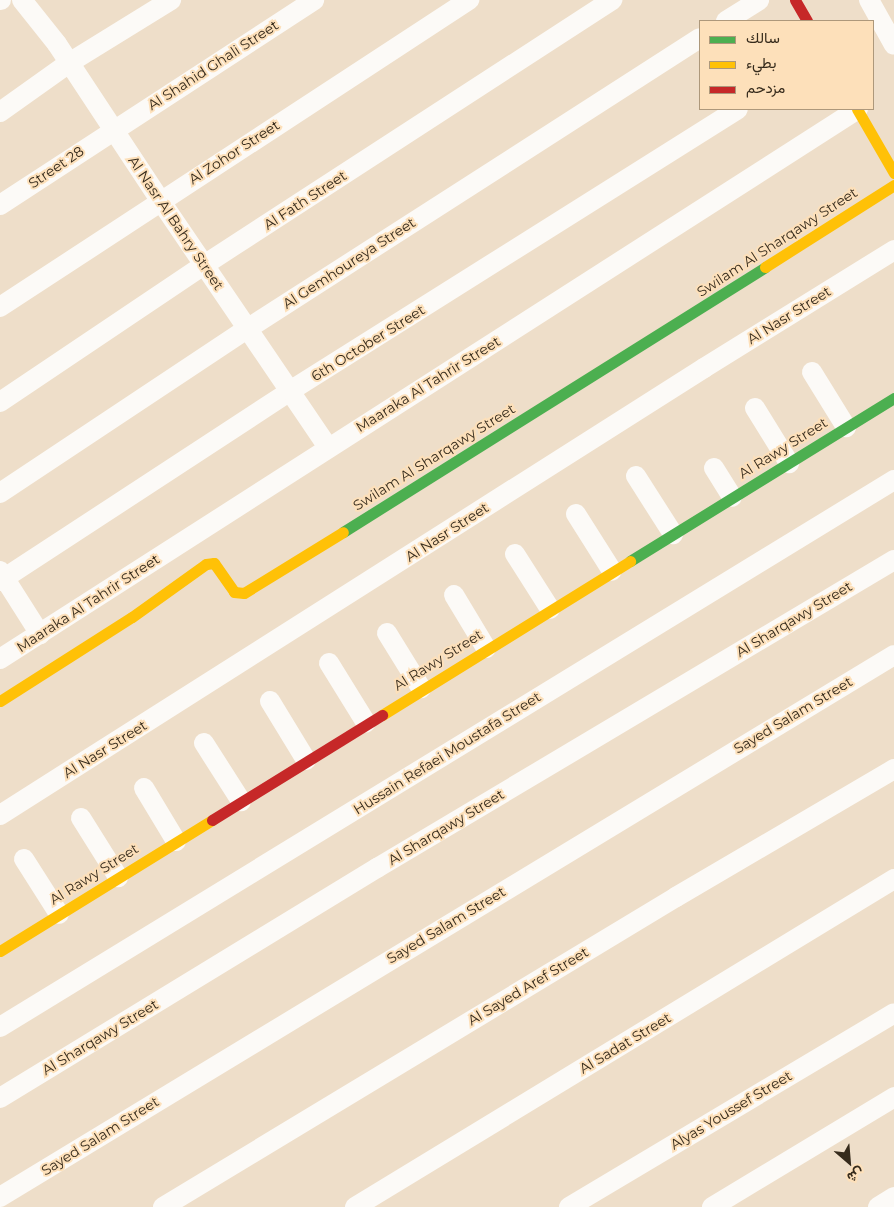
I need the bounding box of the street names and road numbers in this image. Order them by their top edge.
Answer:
street label: Al Shahid Ghali Street [145,16,281,114]
street label: Al Zohor Street [185,116,283,188]
street label: Street 28 [25,142,87,192]
street label: Al Nasr Al Bahry Street [125,153,227,293]
street label: Al Fath Street [260,167,350,233]
street label: Swilam Al Sharqawy Street [694,184,860,300]
street label: Al Gemhoureya Street [280,214,418,312]
street label: Al Nasr Street [744,283,834,347]
street label: 6th October Street [308,301,428,385]
street label: Maaraka Al Tahrir Street [353,333,503,435]
street label: Swilam Al Sharqawy Street [350,400,518,514]
street label: Al Rawy Street [736,414,830,482]
street label: Al Nasr Street [402,499,492,565]
street label: Maaraka Al Tahrir Street [13,550,163,656]
street label: Al Sharqawy Street [733,578,855,660]
street label: Al Rawy Street [391,626,485,694]
street label: Sayed Salam Street [731,673,855,757]
street label: Hussain Refaei Moustafa Street [350,688,544,818]
street label: Al Nasr Street [60,717,150,781]
street label: Al Sharqawy Street [385,786,507,868]
street label: Al Rawy Street [47,840,141,908]
street label: Sayed Salam Street [384,883,508,967]
street label: Al Sayed Aref Street [465,943,591,1029]
street label: Al Sharqawy Street [39,996,161,1078]
street label: Al Sadat Street [576,1009,674,1077]
street label: Alyas Youssef Street [667,1067,795,1153]
street label: Sayed Salam Street [38,1093,162,1179]

